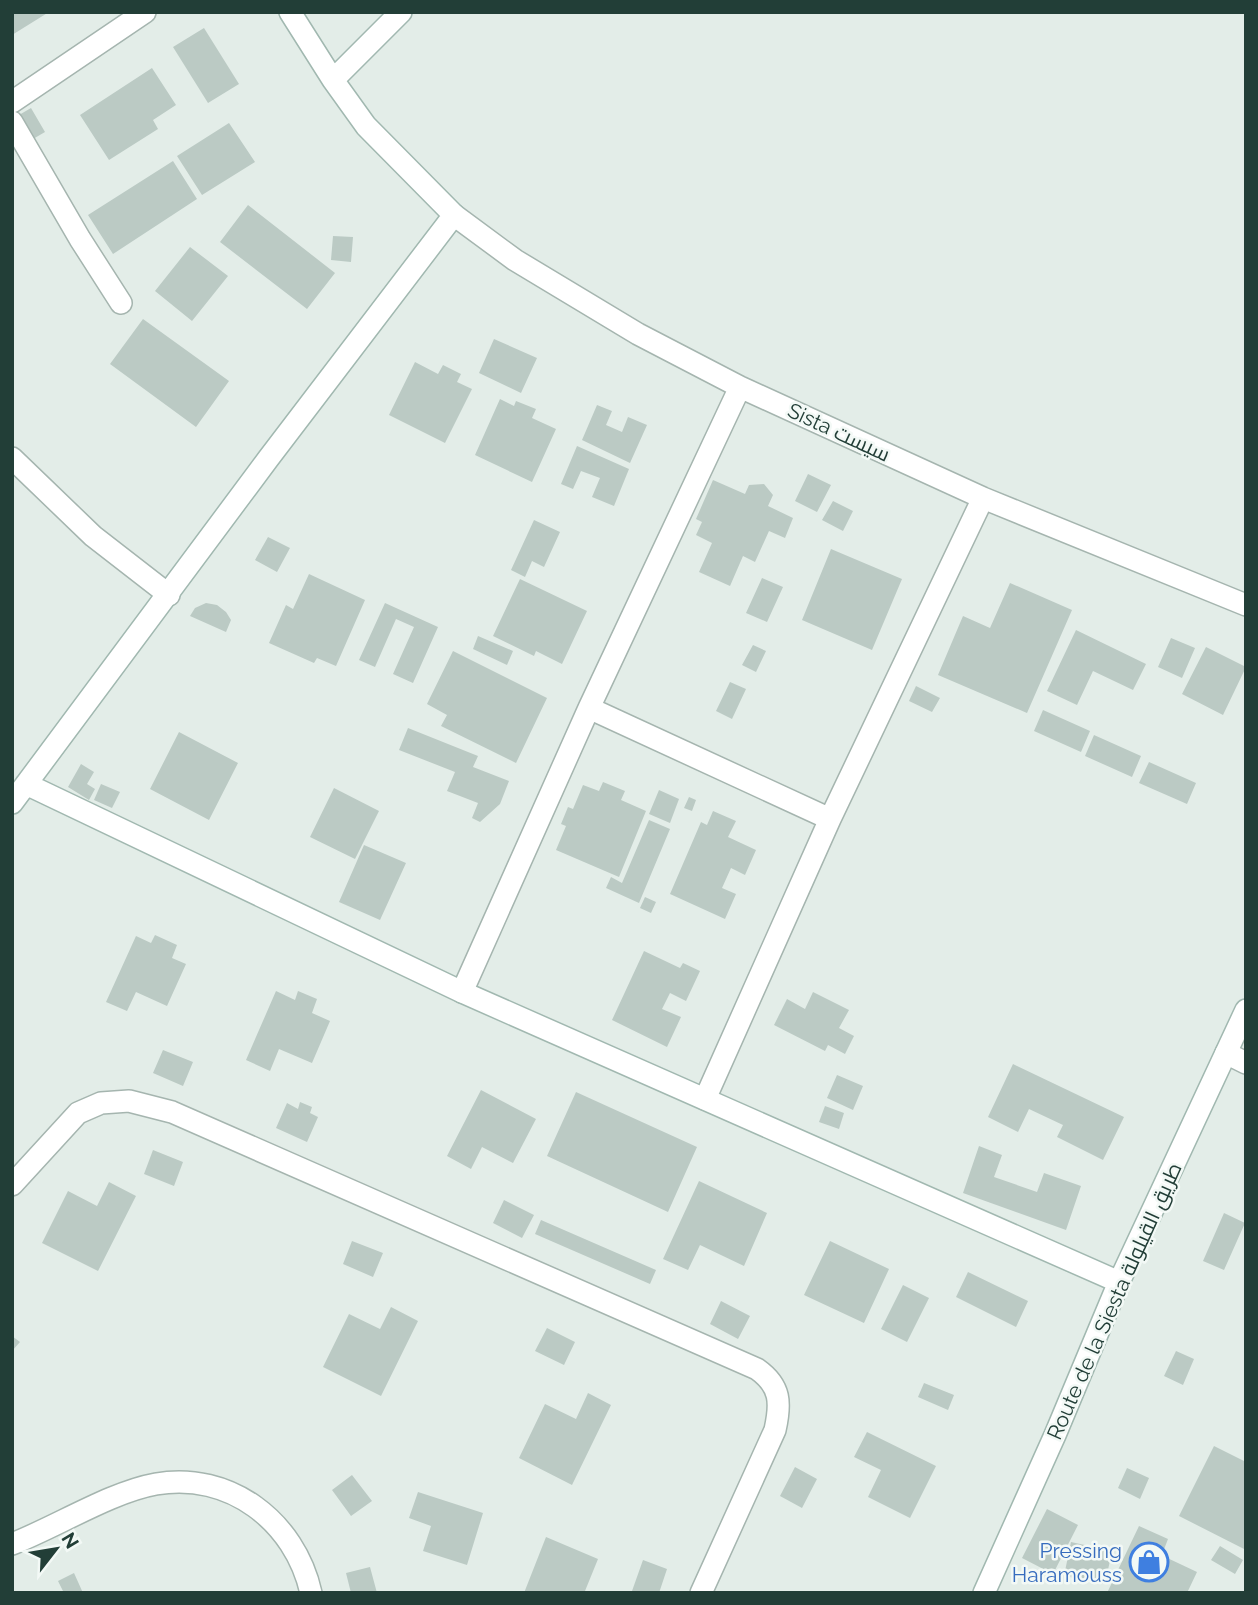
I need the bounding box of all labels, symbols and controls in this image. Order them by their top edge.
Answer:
street label: Sista سيست [784,397,894,467]
street label: Route de la Siesta طريق القيلولة [1041,1159,1187,1444]
north arrow [21,1514,91,1584]
text: N [57,1528,84,1552]
place label: Pressing Haramouss [1012,1538,1122,1587]
shop icon: Pressing Haramouss [1128,1541,1170,1583]

